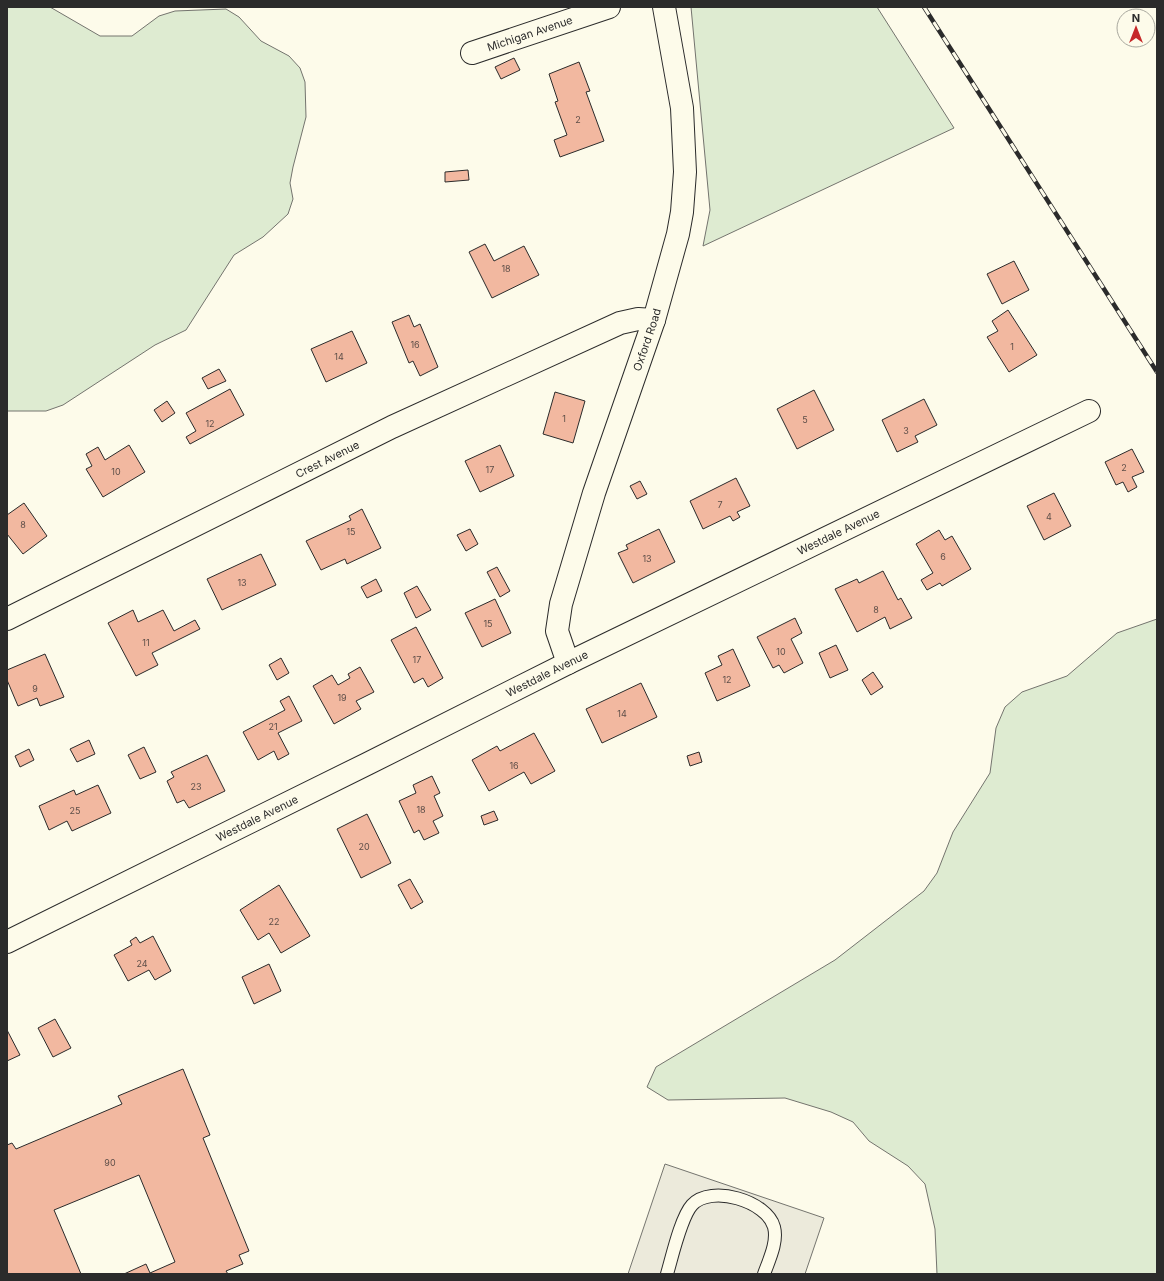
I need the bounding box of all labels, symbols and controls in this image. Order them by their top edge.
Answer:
north arrow [1116,8,1156,48]
text: N [1132,11,1140,25]
street label: Michigan Avenue [485,13,574,54]
house number: 2 [575,114,581,125]
house number: 18 [501,263,511,274]
street label: Oxford Road [630,307,664,373]
house number: 16 [410,339,420,350]
house number: 1 [1010,341,1014,352]
house number: 14 [334,351,344,362]
house number: 1 [562,413,566,424]
house number: 5 [802,414,808,425]
house number: 12 [205,418,215,429]
house number: 3 [903,425,909,436]
street label: Crest Avenue [293,437,362,481]
house number: 2 [1121,462,1127,473]
house number: 17 [486,464,494,475]
house number: 10 [111,466,121,477]
house number: 7 [717,499,723,510]
street label: Westdale Avenue [795,506,882,558]
house number: 4 [1046,511,1052,522]
house number: 8 [20,519,26,530]
house number: 15 [346,526,356,537]
house number: 6 [940,551,946,562]
house number: 13 [642,553,652,564]
house number: 13 [237,577,247,588]
house number: 8 [873,604,879,615]
house number: 15 [483,618,493,629]
house number: 11 [142,637,150,648]
house number: 10 [776,646,786,657]
street label: Westdale Avenue [504,647,590,700]
house number: 17 [413,654,421,665]
house number: 12 [722,674,732,685]
house number: 9 [32,683,38,694]
house number: 19 [337,692,347,703]
house number: 14 [617,708,627,719]
house number: 21 [268,721,278,732]
house number: 16 [509,760,519,771]
house number: 23 [190,781,202,792]
street label: Westdale Avenue [214,792,300,845]
house number: 18 [416,804,426,815]
house number: 25 [70,805,80,816]
house number: 20 [358,841,370,852]
house number: 22 [269,916,279,927]
house number: 24 [136,958,148,969]
house number: 90 [104,1157,116,1168]

